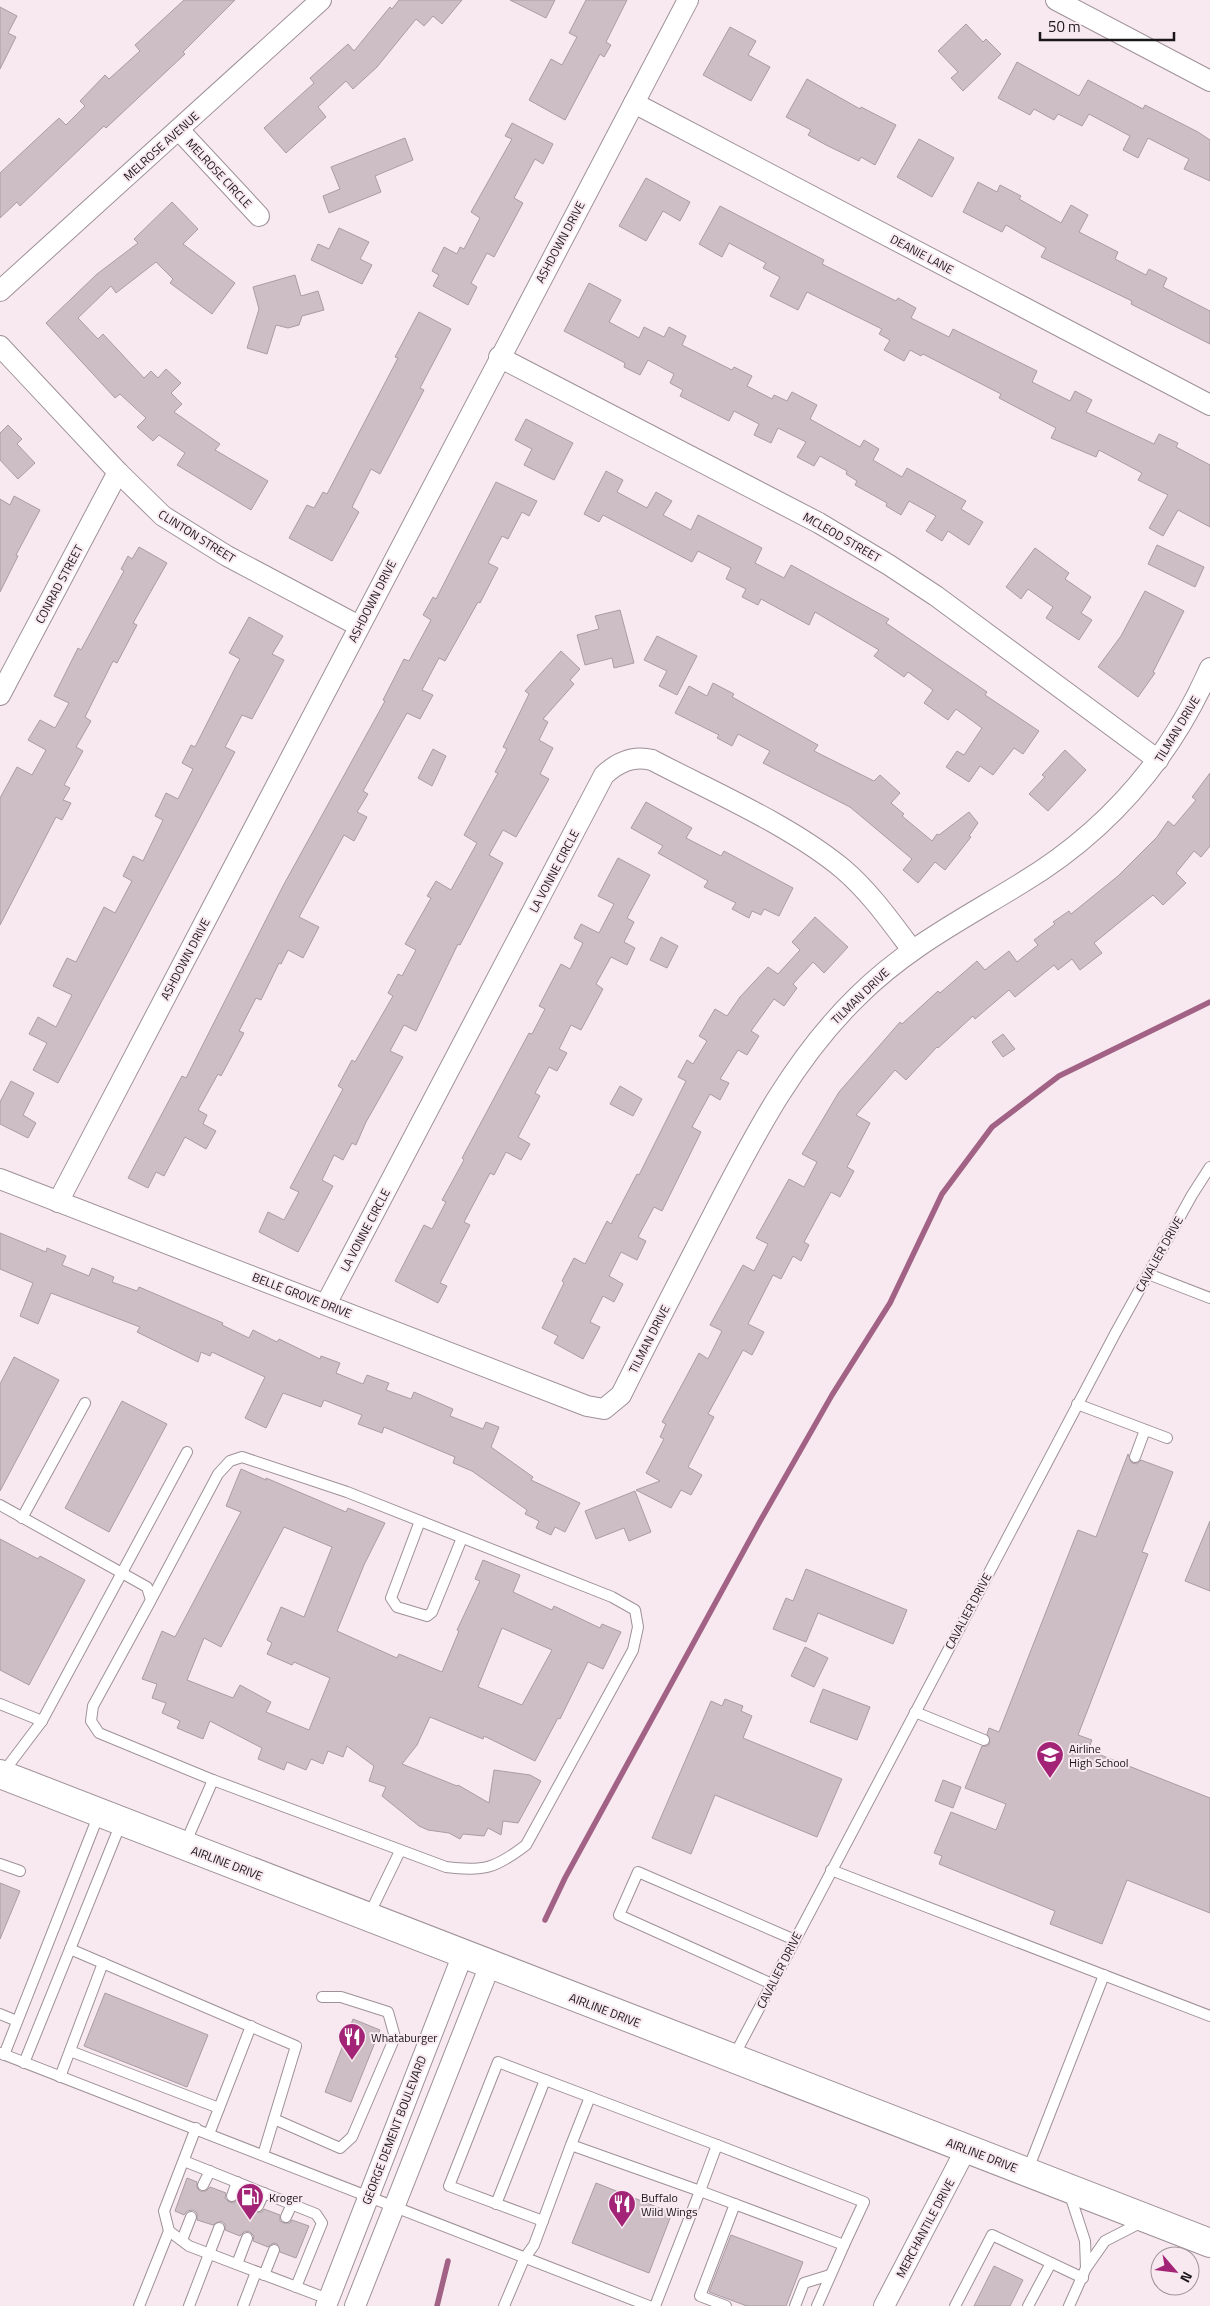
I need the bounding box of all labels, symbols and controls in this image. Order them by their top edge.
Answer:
scale bar [1040,10,1174,42]
text: 50 m [1048,15,1081,38]
street label: MELROSE AVENUE [119,106,203,185]
street label: MELROSE CIRCLE [182,134,257,212]
street label: ASHDOWN DRIVE [530,197,590,286]
street label: DEANIE LANE [887,229,957,279]
street label: CLINTON STREET [155,505,240,568]
street label: MCLEOD STREET [800,507,885,567]
street label: CONRAD STREET [30,540,88,627]
street label: ASHDOWN DRIVE [343,556,401,646]
street label: TILMAN DRIVE [1150,692,1205,766]
street label: LA VONNE CIRCLE [524,826,584,916]
street label: ASHDOWN DRIVE [155,914,215,1003]
street label: TILMAN DRIVE [827,963,894,1029]
street label: LA VONNE CIRCLE [335,1185,395,1275]
street label: CAVALIER DRIVE [1130,1212,1188,1295]
street label: BELLE GROVE DRIVE [249,1267,355,1323]
street label: TILMAN DRIVE [624,1301,675,1377]
street label: CAVALIER DRIVE [940,1569,996,1653]
place label: Airline High School [1069,1739,1129,1772]
school or university icon: Airline High School [1035,1740,1065,1779]
street label: AIRLINE DRIVE [188,1841,266,1885]
street label: CAVALIER DRIVE [751,1928,807,2012]
street label: AIRLINE DRIVE [566,1988,644,2032]
restaurant icon: Whataburger [337,2022,367,2061]
place label: Whataburger [371,2028,437,2047]
street label: GEORGE DEMENT BOULEVARD [357,2052,431,2207]
street label: AIRLINE DRIVE [943,2133,1021,2177]
street label: MERCHANTILE DRIVE [891,2175,959,2281]
fuel station icon: Kroger [235,2182,265,2221]
place label: Kroger [269,2188,303,2207]
place label: Buffalo Wild Wings [641,2188,698,2221]
restaurant icon: Buffalo Wild Wings [607,2189,637,2228]
north arrow [1150,2246,1200,2296]
text: N [1175,2268,1198,2287]

